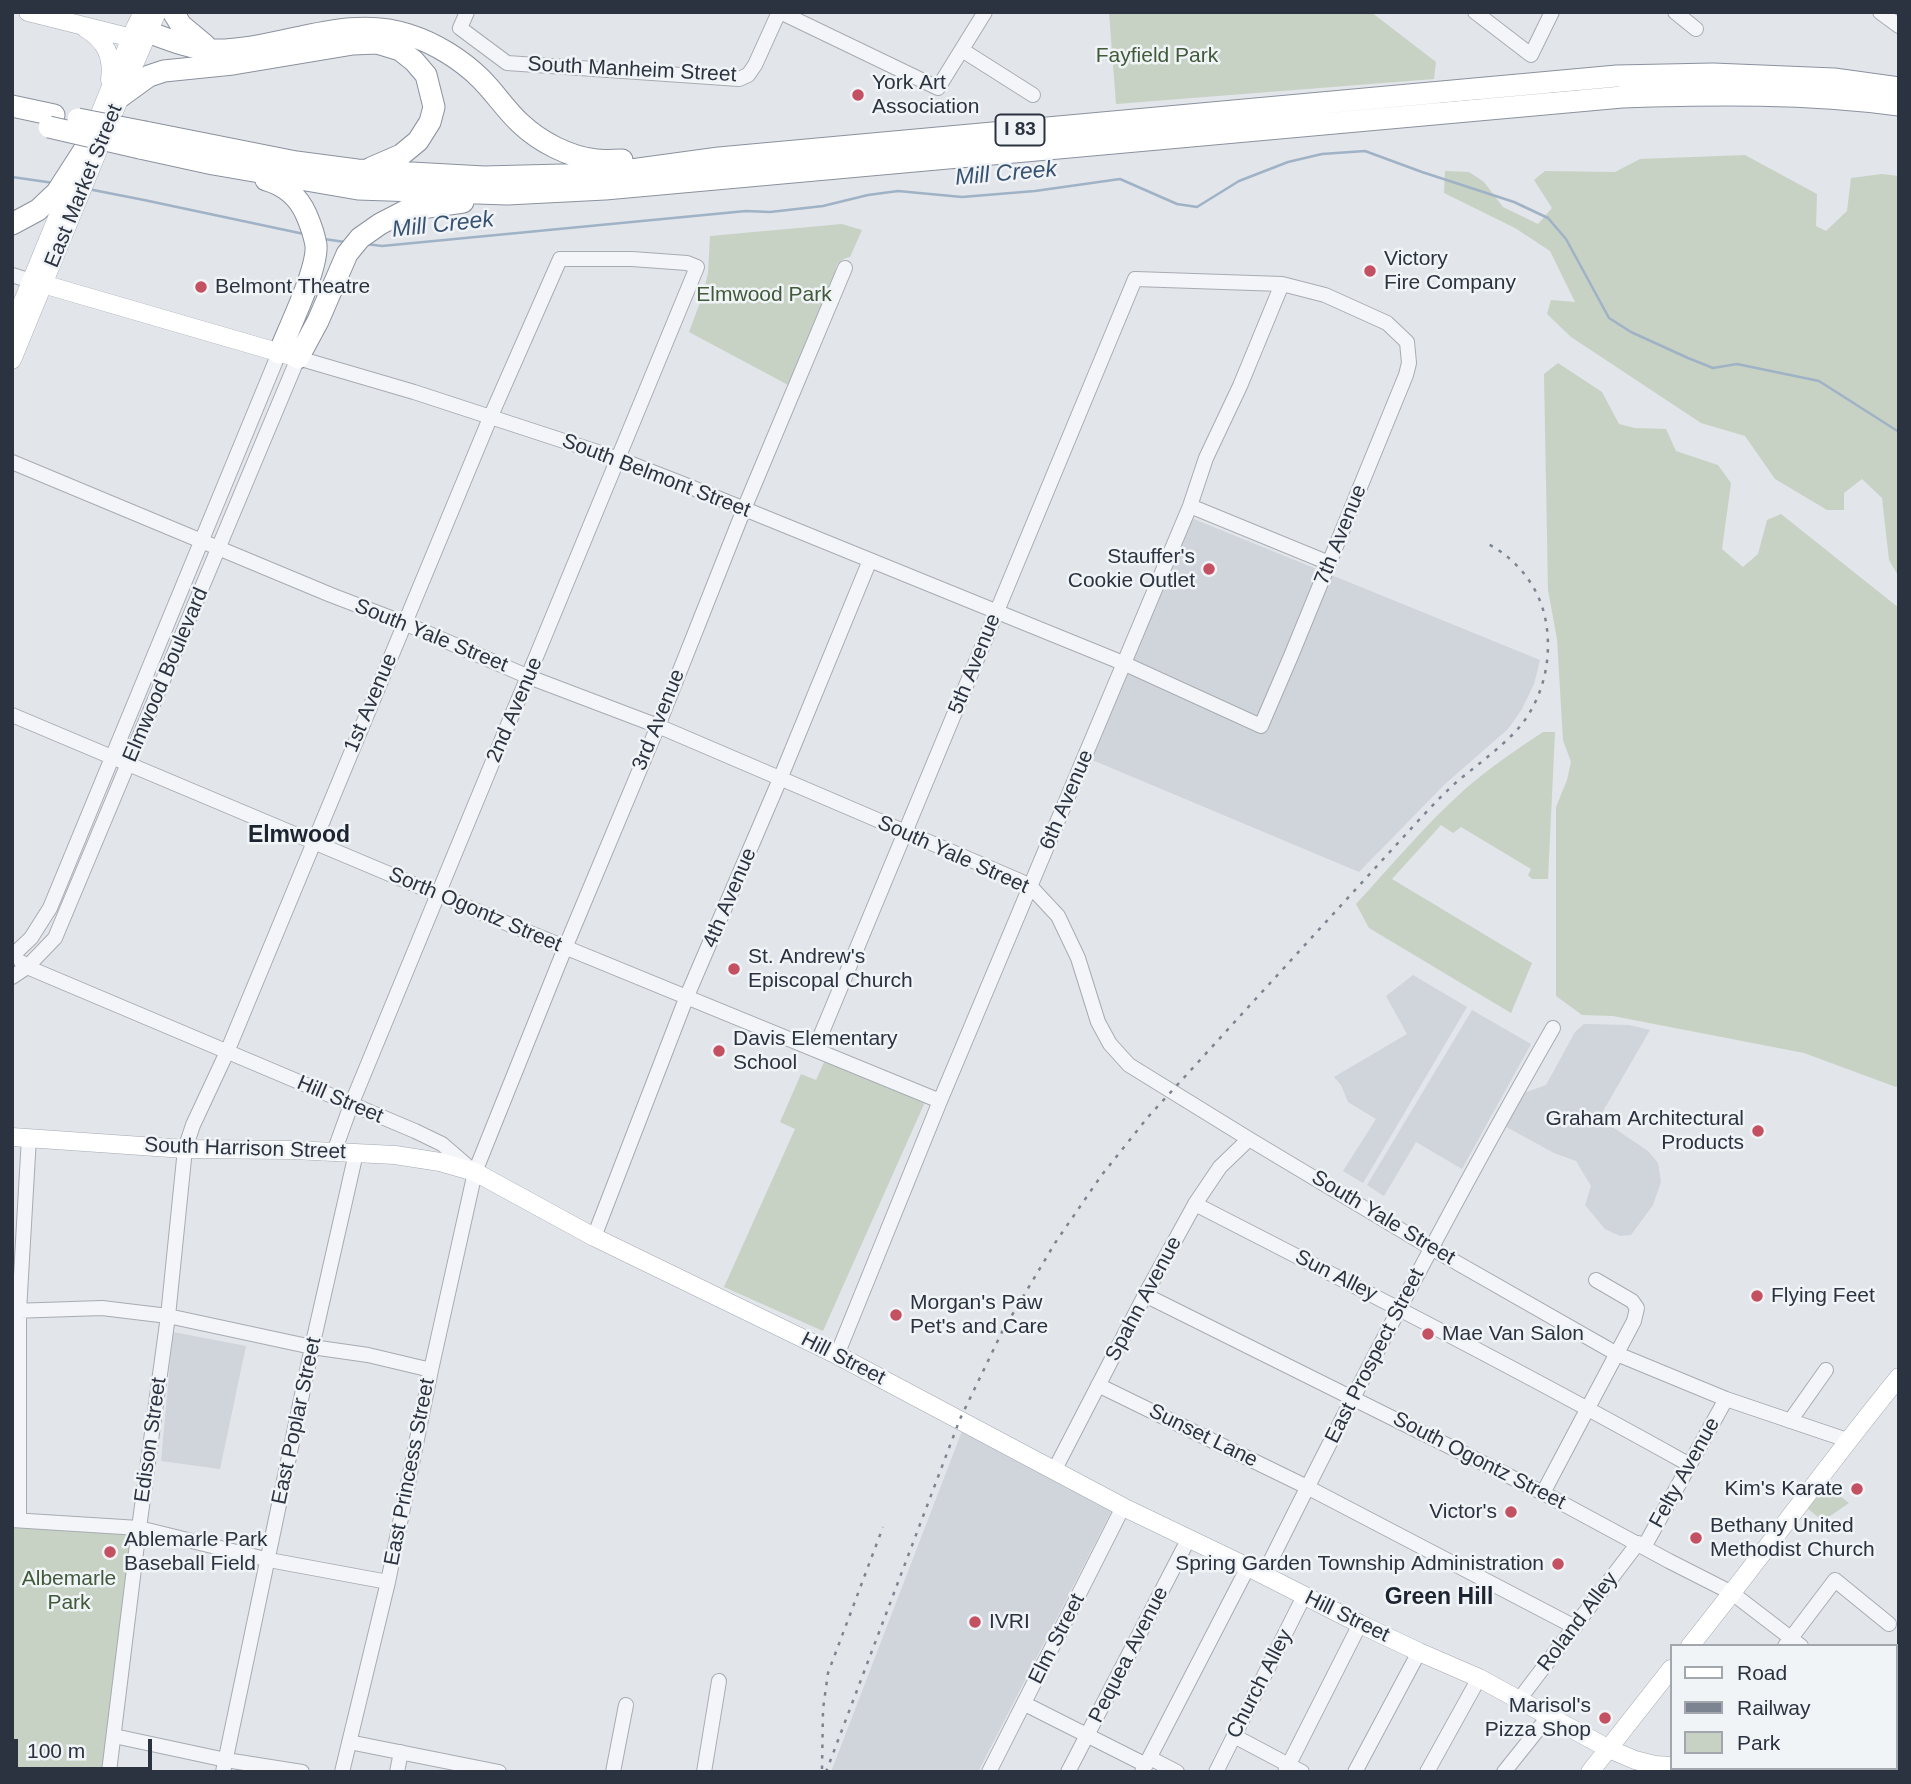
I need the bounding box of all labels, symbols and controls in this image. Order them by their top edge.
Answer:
park label: Fayfield Park [1096,43,1218,69]
street label: South Manheim Street [527,52,737,88]
place label: York Art Association [872,70,979,120]
marker: York Art Association [850,87,866,103]
street label: East Market Street [40,101,128,271]
road number: I 83 [996,114,1044,146]
water label: Mill Creek [954,156,1058,192]
water label: Mill Creek [391,206,495,244]
place label: Victory Fire Company [1384,246,1516,296]
marker: Victory Fire Company [1362,263,1378,279]
place label: Belmont Theatre [215,274,370,300]
marker: Belmont Theatre [193,279,209,295]
park label: Elmwood Park [696,282,832,308]
street label: South Belmont Street [558,428,754,524]
street label: 7th Avenue [1309,481,1373,589]
place label: Stauffer's Cookie Outlet [1068,544,1195,594]
marker: Stauffer's Cookie Outlet [1201,561,1217,577]
street label: Elmwood Boulevard [118,584,214,766]
street label: South Yale Street [351,594,511,678]
street label: 5th Avenue [943,610,1007,718]
street label: 1st Avenue [339,650,403,756]
street label: 2nd Avenue [482,654,548,766]
street label: 3rd Avenue [627,666,691,774]
street label: 6th Avenue [1035,746,1099,854]
street label: South Yale Street [873,810,1033,900]
district label: Elmwood [248,822,350,850]
street label: 4th Avenue [698,844,762,952]
street label: Sorth Ogontz Street [385,862,565,958]
place label: St. Andrew's Episcopal Church [748,944,913,994]
marker: St. Andrew's Episcopal Church [726,961,742,977]
place label: Davis Elementary School [733,1026,898,1076]
marker: Davis Elementary School [711,1043,727,1059]
street label: Hill Street [293,1071,387,1129]
place label: Graham Architectural Products [1546,1106,1744,1156]
marker: Graham Architectural Products [1750,1123,1766,1139]
street label: South Harrison Street [144,1133,346,1165]
street label: South Yale Street [1307,1165,1459,1271]
street label: Spahn Avenue [1101,1232,1187,1366]
street label: Sun Alley [1291,1245,1381,1307]
street label: East Prospect Street [1320,1264,1430,1448]
place label: Flying Feet [1771,1283,1875,1309]
marker: Flying Feet [1749,1288,1765,1304]
place label: Morgan's Paw Pet's and Care [910,1290,1048,1340]
marker: Morgan's Paw Pet's and Care [888,1307,904,1323]
place label: Mae Van Salon [1442,1321,1584,1347]
marker: Mae Van Salon [1420,1326,1436,1342]
street label: Hill Street [797,1327,889,1391]
street label: East Poplar Street [267,1335,327,1507]
street label: Edison Street [130,1376,172,1504]
street label: East Princess Street [379,1376,441,1568]
street label: Sunset Lane [1144,1399,1262,1473]
street label: South Ogontz Street [1389,1407,1569,1515]
street label: Felty Avenue [1644,1413,1726,1533]
place label: Kim's Karate [1725,1476,1843,1502]
marker: Kim's Karate [1849,1481,1865,1497]
place label: Victor's [1429,1499,1497,1525]
marker: Victor's [1503,1504,1519,1520]
place label: Bethany United Methodist Church [1710,1513,1875,1563]
place label: Ablemarle Park Baseball Field [124,1527,268,1577]
marker: Bethany United Methodist Church [1688,1530,1704,1546]
marker: Ablemarle Park Baseball Field [102,1544,118,1560]
place label: Spring Garden Township Administration [1175,1551,1544,1577]
marker: Spring Garden Township Administration [1550,1556,1566,1572]
park label: Albemarle Park [22,1566,116,1616]
street label: Roland Alley [1532,1567,1624,1677]
street label: Pequea Avenue [1084,1583,1174,1727]
district label: Green Hill [1385,1584,1493,1612]
street label: Hill Street [1301,1586,1393,1648]
street label: Elm Street [1024,1590,1090,1688]
place label: IVRI [989,1609,1030,1635]
marker: IVRI [967,1614,983,1630]
street label: Church Alley [1222,1625,1298,1743]
legend [1670,1644,1897,1770]
text: Road [1737,1661,1787,1684]
place label: Marisol's Pizza Shop [1485,1693,1591,1743]
text: Railway [1737,1696,1811,1719]
marker: Marisol's Pizza Shop [1597,1710,1613,1726]
scale bar [18,1724,156,1768]
text: Park [1737,1731,1780,1754]
text: 100 m [27,1739,85,1762]

